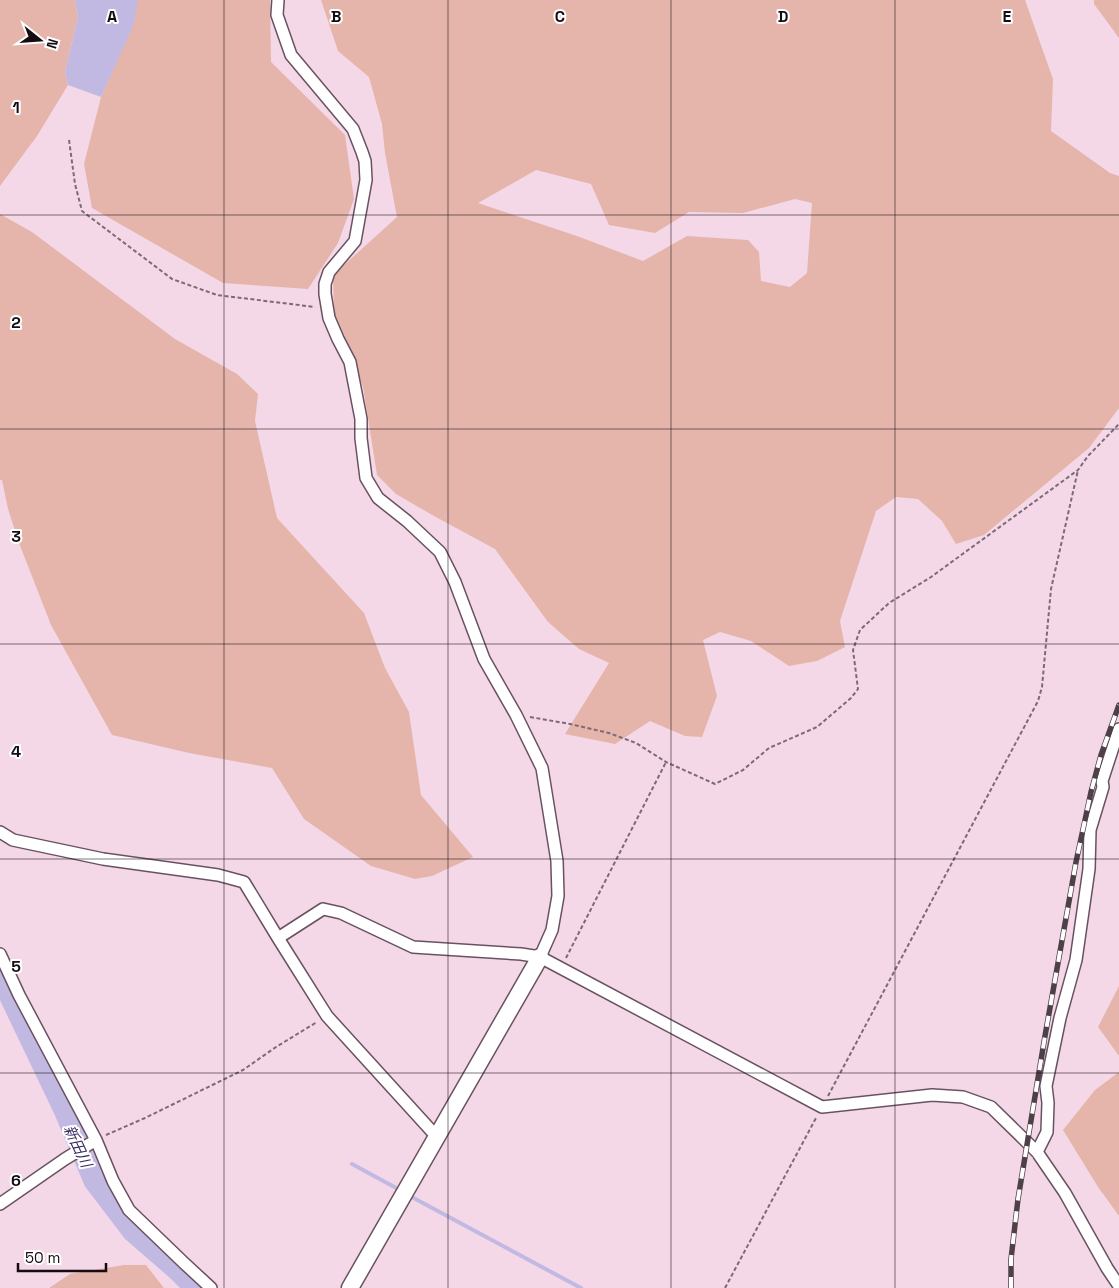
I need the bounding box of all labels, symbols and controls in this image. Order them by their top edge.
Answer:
text: A [107,6,117,27]
text: B [331,6,341,27]
text: C [555,6,565,27]
text: D [778,6,788,27]
text: E [1003,6,1012,27]
north arrow [15,15,65,65]
text: N [42,37,62,51]
text: 1 [12,97,20,118]
text: 2 [11,312,21,333]
text: 3 [11,526,21,547]
text: 4 [11,741,21,762]
text: 5 [11,956,21,977]
water label: 新田川 [60,1122,97,1172]
text: 6 [11,1170,21,1191]
scale bar [18,1240,105,1272]
text: 50 m [25,1248,60,1267]

